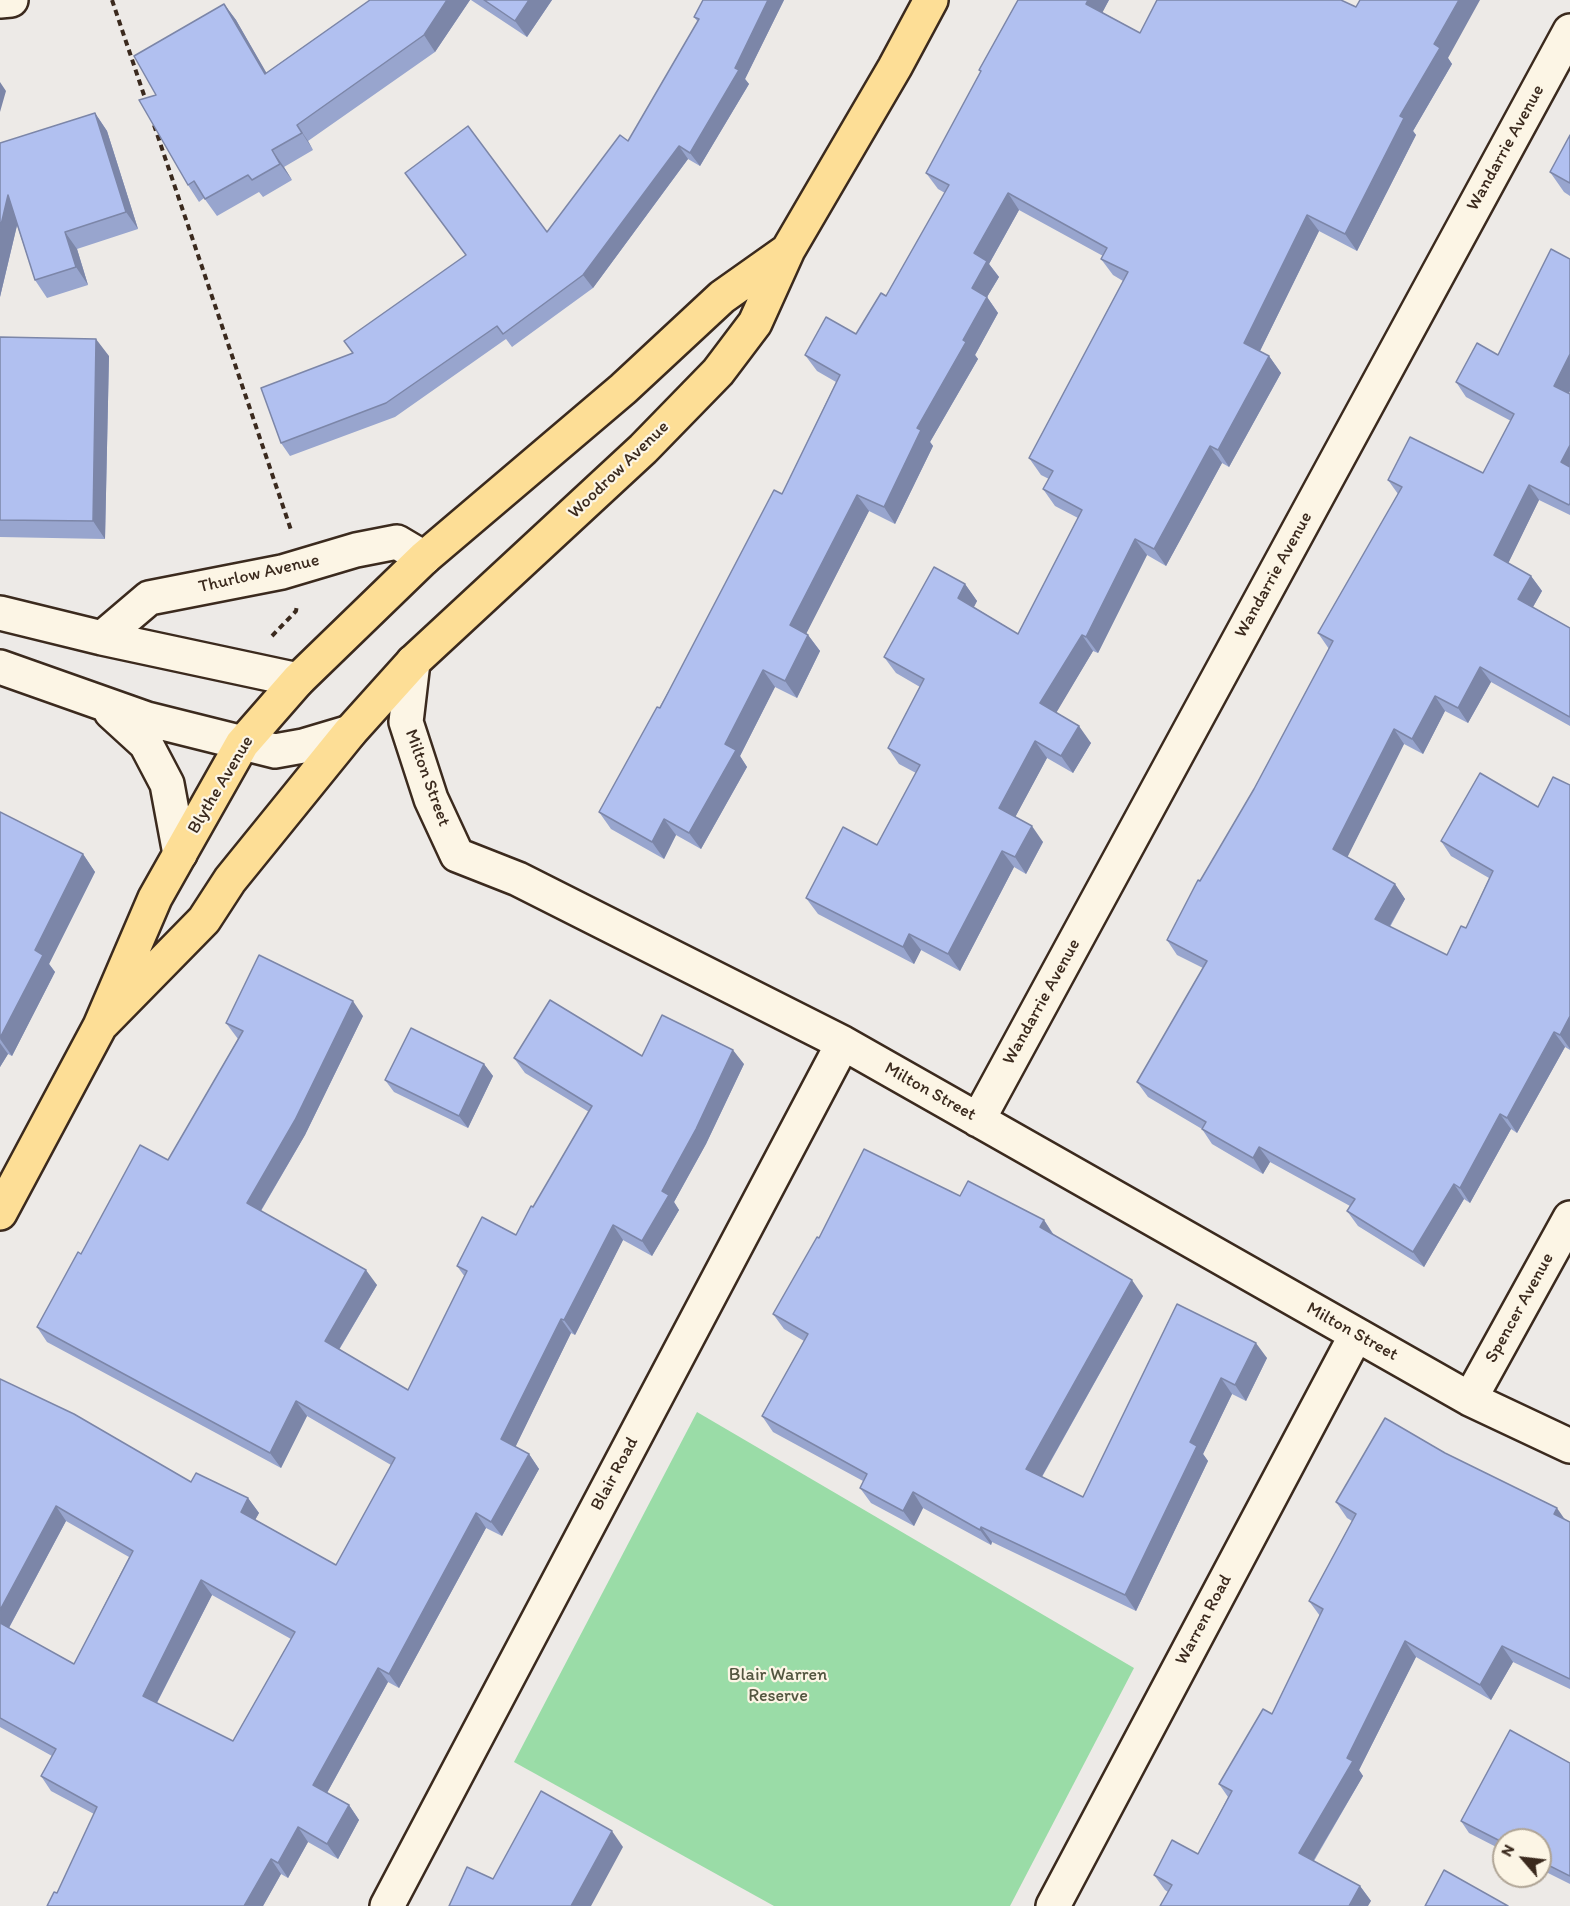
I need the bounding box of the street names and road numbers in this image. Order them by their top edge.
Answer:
street label: Wandarrie Avenue [1462,81,1550,215]
street label: Woodrow Avenue [564,417,674,523]
street label: Wandarrie Avenue [1230,508,1318,642]
street label: Thurlow Avenue [196,550,322,598]
street label: Milton Street [399,727,455,829]
street label: Blythe Avenue [183,732,259,838]
street label: Wandarrie Avenue [998,935,1086,1069]
street label: Milton Street [880,1058,980,1126]
street label: Spencer Avenue [1481,1249,1559,1367]
street label: Milton Street [1302,1298,1402,1366]
street label: Blair Road [587,1433,643,1515]
street label: Warren Road [1171,1571,1237,1669]

